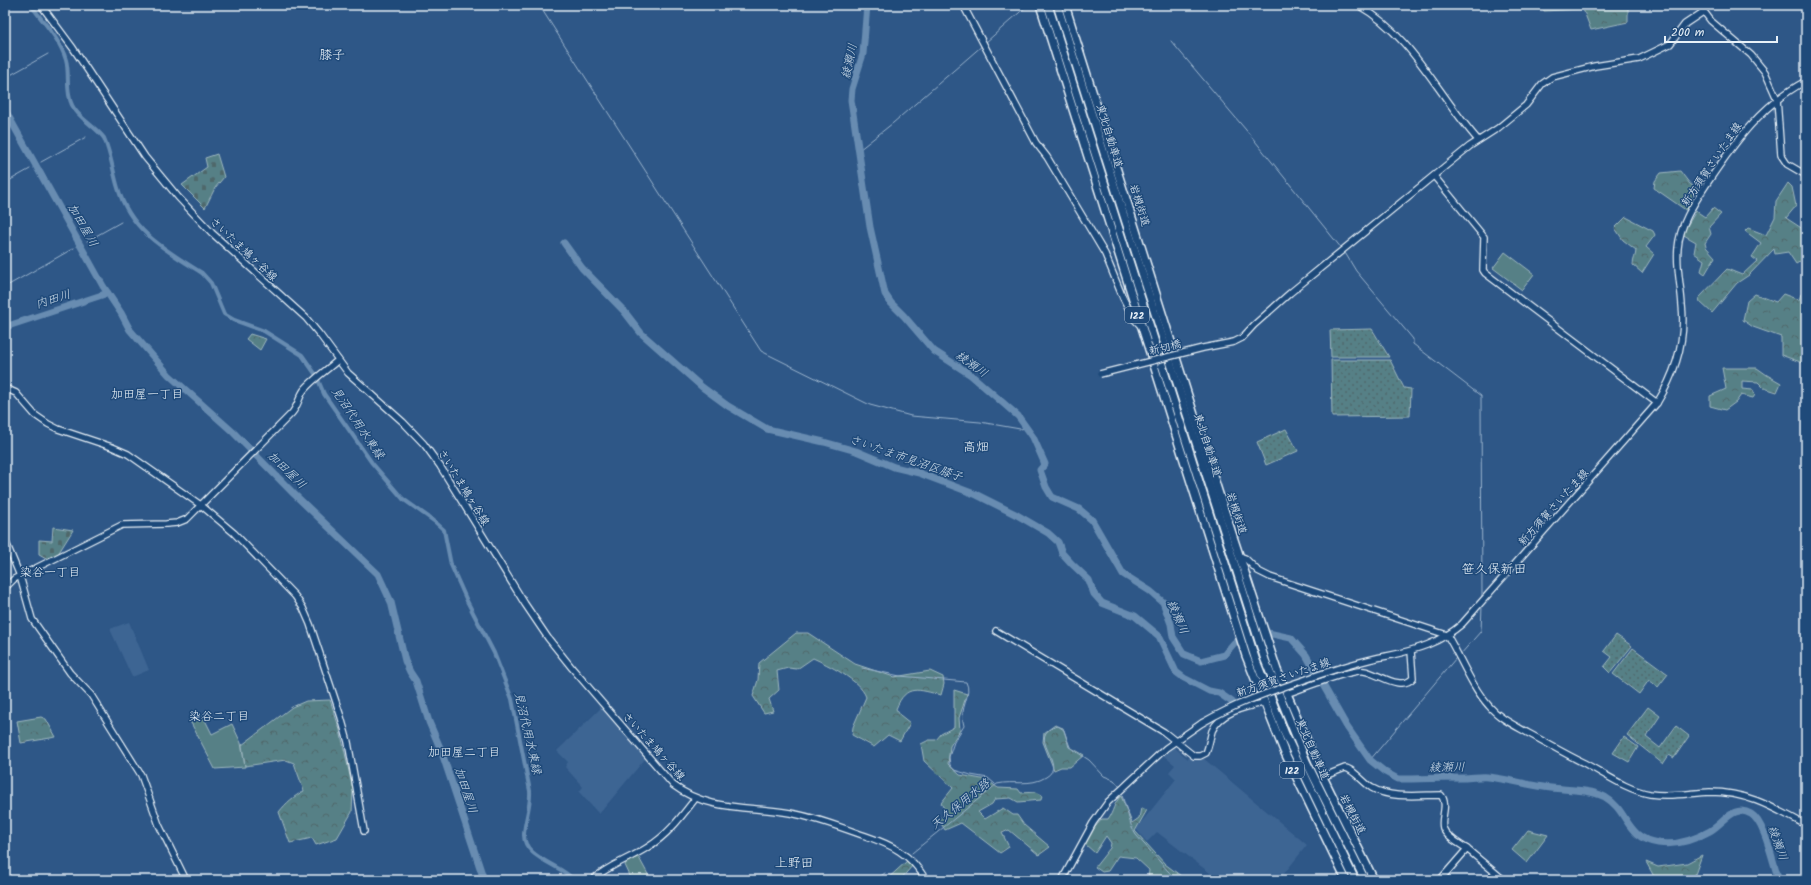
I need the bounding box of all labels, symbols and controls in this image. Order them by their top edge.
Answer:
scale bar [1665,18,1777,44]
text: 200 m [1671,23,1705,42]
water label: 綾瀬川 [836,42,863,81]
district label: 膝子 [319,45,345,66]
street label: 東北自動車道 [1091,102,1127,170]
street label: 新方須賀さいたま線 [1677,119,1747,210]
street label: 岩槻街道 [1124,182,1154,229]
water label: 加田屋川 [62,200,103,251]
street label: さいたま鳩ヶ谷線 [205,213,281,286]
water label: 内田川 [33,285,73,314]
road number: 122 [1125,307,1149,323]
street label: 新切橋 [1147,335,1183,361]
water label: 綾瀬川 [952,346,992,383]
water label: 見沼代用水東縁 [326,383,390,464]
district label: 加田屋一丁目 [111,385,183,404]
street label: 東北自動車道 [1188,411,1226,479]
water label: さいたま市見沼区膝子 [846,430,966,487]
district label: 高畑 [963,437,989,458]
street label: さいたま鳩ヶ谷線 [432,446,494,529]
water label: 加田屋川 [263,447,311,494]
street label: 新方須賀さいたま線 [1514,465,1593,550]
street label: 岩槻街道 [1221,490,1251,537]
district label: 笹久保新田 [1461,559,1527,580]
district label: 染谷一丁目 [20,563,80,582]
water label: 綾瀬川 [1162,597,1193,637]
street label: 新方須賀さいたま線 [1234,653,1333,702]
water label: 見沼代用水東縁 [509,690,546,777]
district label: 染谷二丁目 [189,707,249,726]
street label: さいたま鳩ヶ谷線 [617,708,689,785]
street label: 東北自動車道 [1290,716,1334,783]
district label: 加田屋二丁目 [428,743,500,762]
water label: 綾瀬川 [1429,758,1465,777]
road number: 122 [1280,762,1304,778]
water label: 加田屋川 [449,764,482,816]
water label: 天久保用水路 [926,774,995,834]
street label: 岩槻街道 [1334,791,1370,838]
water label: 綾瀬川 [1763,823,1792,863]
district label: 上野田 [774,853,814,874]

